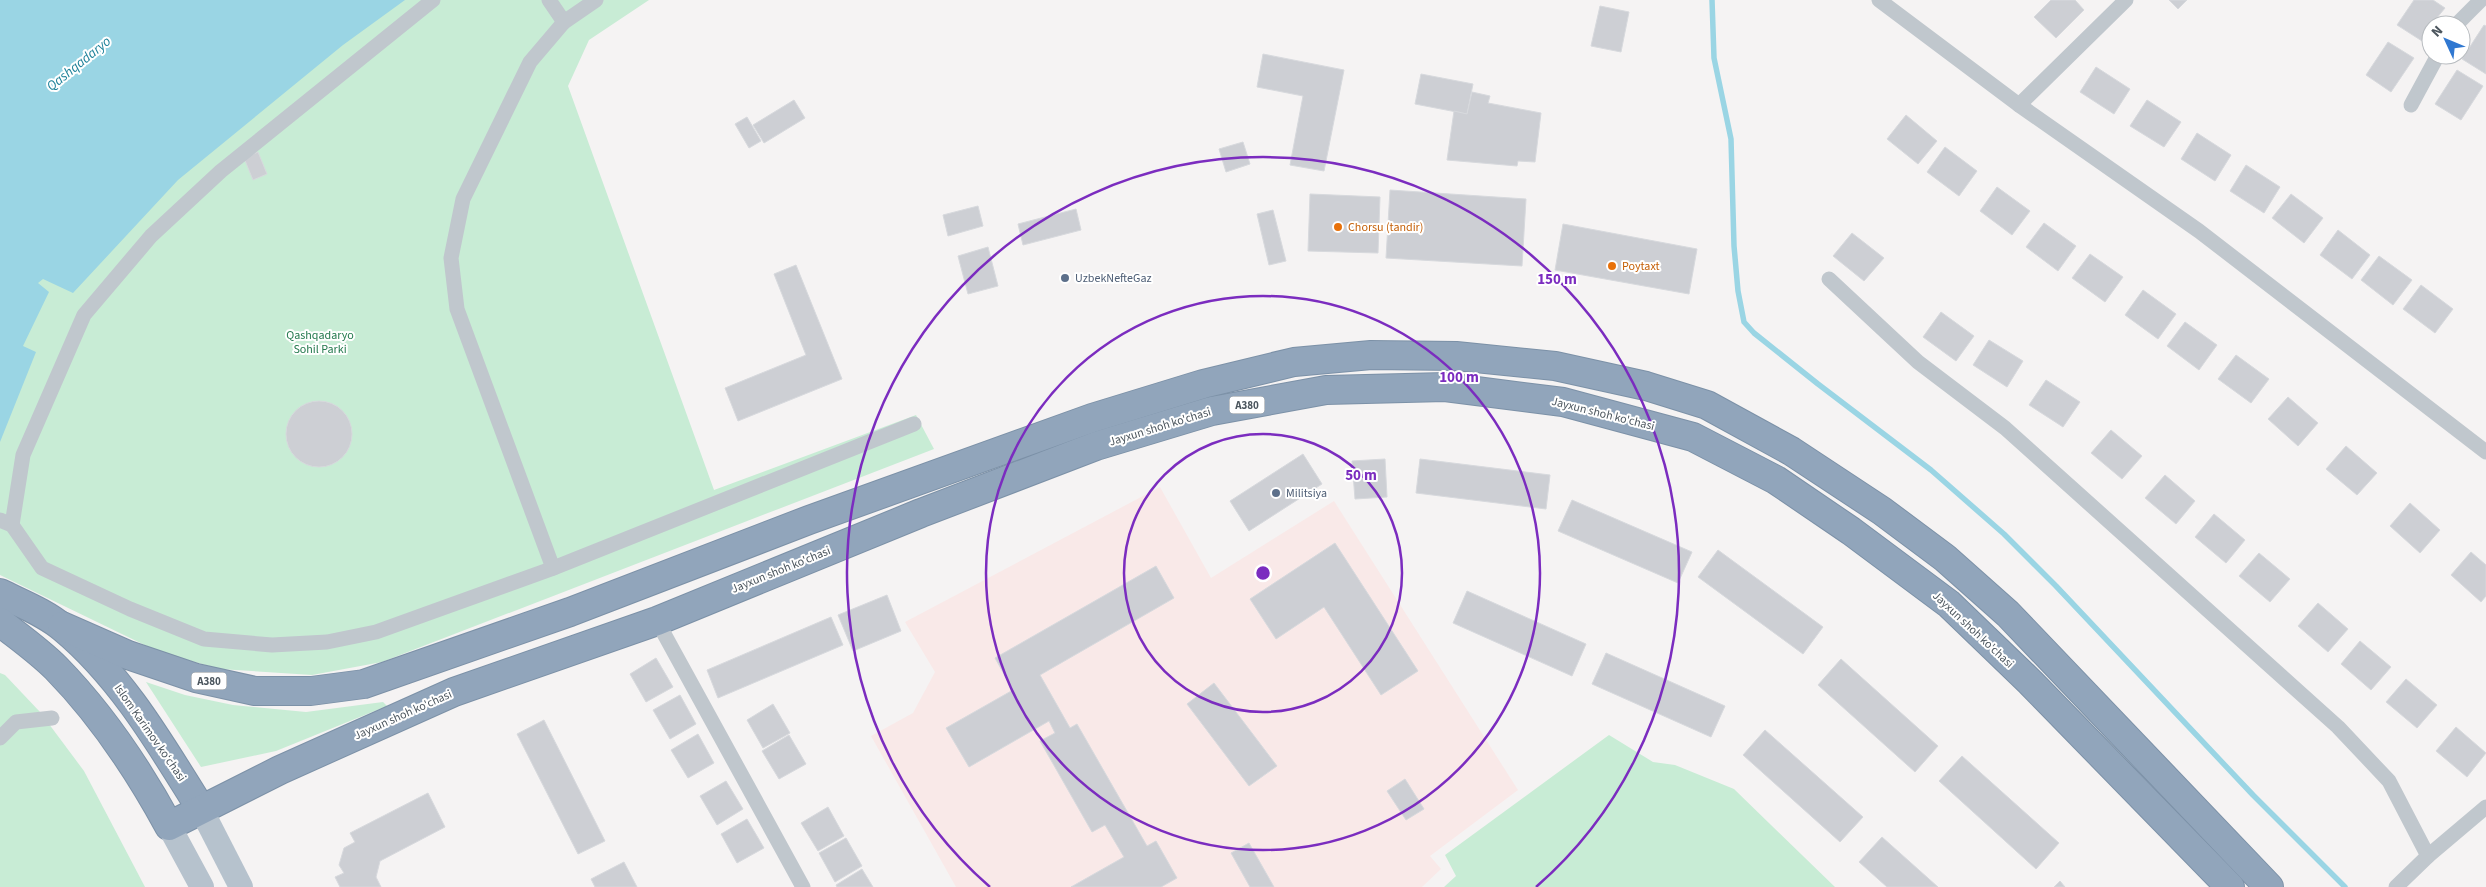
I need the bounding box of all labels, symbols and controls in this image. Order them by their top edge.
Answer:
north arrow [2421,15,2471,65]
text: N [2427,21,2448,42]
water label: Qashqadaryo [43,32,115,96]
place label: Chorsu (tandir) [1348,219,1423,236]
marker: Chorsu (tandir) [1332,221,1344,233]
place label: Poytaxt [1622,258,1660,275]
marker: Poytaxt [1606,260,1618,272]
text: 150 m [1537,269,1577,290]
place label: UzbekNefteGaz [1075,270,1152,287]
marker: UzbekNefteGaz [1059,272,1071,284]
park label: Qashqadaryo Sohil Parki [286,327,354,358]
text: 100 m [1439,367,1479,388]
street label: Jayxun shoh ko'chasi [1550,393,1656,435]
road number: A380 [1230,396,1264,414]
street label: Jayxun shoh ko'chasi [1107,403,1213,451]
text: 50 m [1345,465,1377,486]
place label: Militsiya [1286,485,1327,502]
marker: Militsiya [1270,487,1282,499]
street label: Jayxun shoh ko'chasi [729,542,833,598]
centre of rings [1254,564,1272,582]
street label: Jayxun shoh ko'chasi [1929,588,2017,672]
road number: A380 [192,672,226,689]
street label: Islom Karimov ko‘chasi [110,681,190,785]
street label: Jayxun shoh ko'chasi [351,686,455,744]

